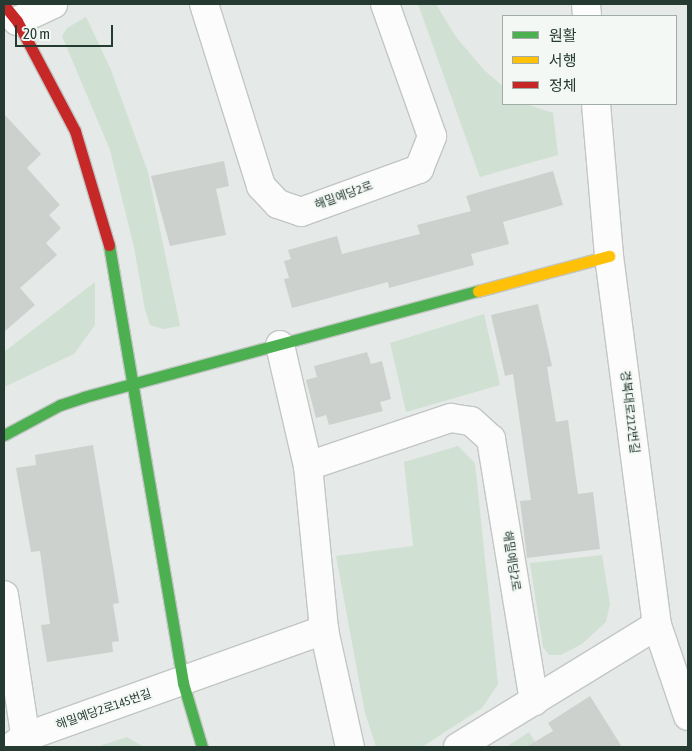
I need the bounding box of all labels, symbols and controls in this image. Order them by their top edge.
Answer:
scale bar [18,15,115,47]
legend [502,15,677,105]
text: 20 m [23,25,50,42]
text: 원활 [549,27,577,44]
text: 서행 [549,52,577,69]
text: 정체 [549,77,577,94]
street label: 해밀예당2로 [313,179,375,213]
street label: 경복대로212번길 [617,370,641,454]
street label: 해밀예당2로 [499,530,523,592]
street label: 해밀예당2로145번길 [54,687,154,733]

